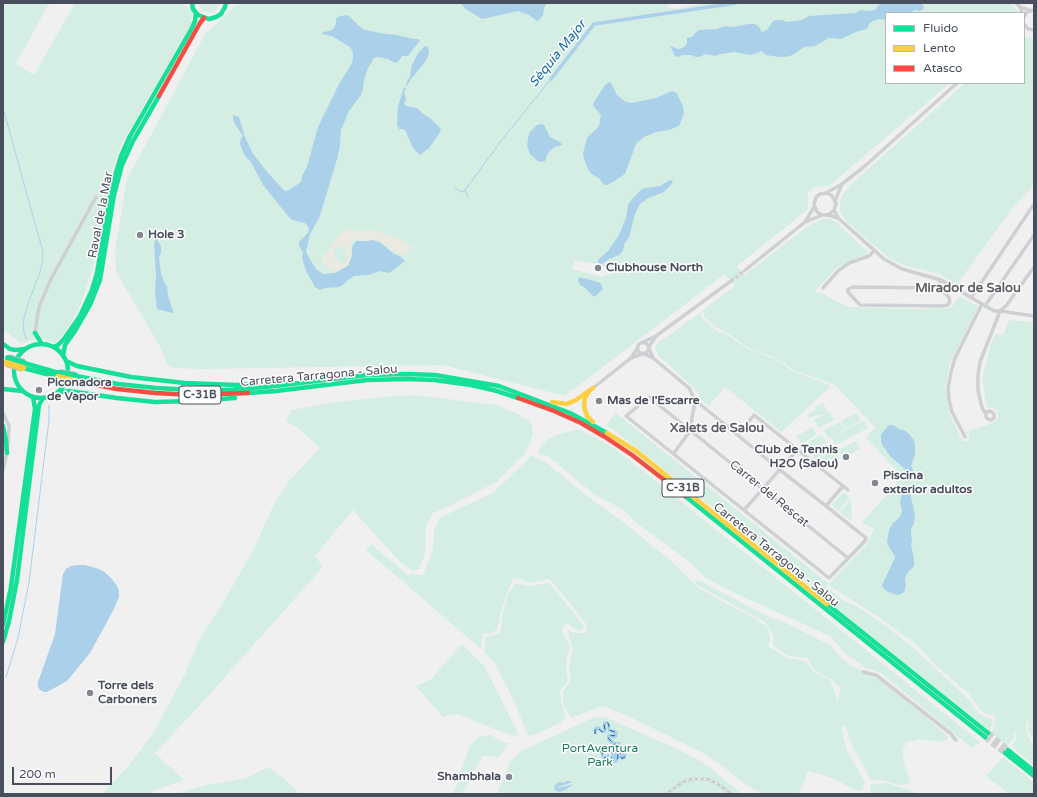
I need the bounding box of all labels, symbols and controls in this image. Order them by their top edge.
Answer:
legend [885,12,1025,84]
water label: Sèquia Major [526,17,590,91]
text: Fluido [923,21,958,35]
text: Lento [923,41,956,55]
text: Atasco [923,61,962,75]
street label: Raval de la Mar [86,171,116,259]
place label: Hole 3 [148,228,185,242]
marker: Hole 3 [135,230,145,240]
place label: Clubhouse North [606,261,703,275]
marker: Clubhouse North [593,263,603,273]
district label: Mirador de Salou [915,281,1021,297]
street label: Carretera Tarragona - Salou [240,362,398,390]
place label: Piconadora de Vapor [47,376,112,404]
marker: Piconadora de Vapor [34,385,44,395]
road number: C-31B [179,386,221,404]
place label: Mas de l'Escarre [607,394,700,408]
marker: Mas de l'Escarre [594,396,604,406]
district label: Xalets de Salou [670,421,764,437]
place label: Club de Tennis H2O (Salou) [754,443,838,471]
marker: Club de Tennis H2O (Salou) [841,452,851,462]
street label: Carrer del Rescat [726,458,812,530]
place label: Piscina exterior adultos [883,469,972,497]
marker: Piscina exterior adultos [870,478,880,488]
road number: C-31B [662,479,704,497]
street label: Carretera Tarragona - Salou [710,500,842,610]
place label: Torre dels Carboners [98,679,157,707]
marker: Torre dels Carboners [85,688,95,698]
park label: PortAventura Park [562,742,638,770]
scale bar [14,759,114,785]
text: 200 m [19,767,56,781]
place label: Shambhala [437,770,501,784]
marker: Shambhala [504,772,514,782]

